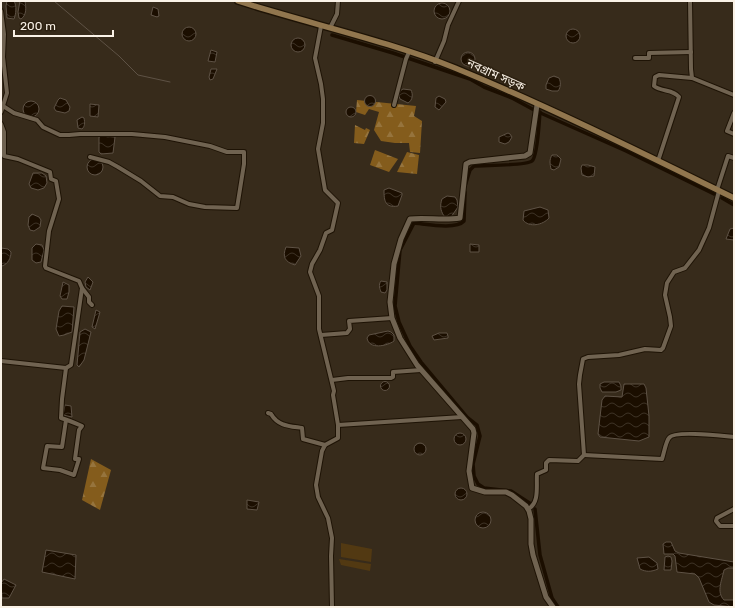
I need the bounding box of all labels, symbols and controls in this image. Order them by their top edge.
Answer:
scale bar [14,12,113,38]
text: 200 m [20,19,56,33]
street label: নবগ্রাম সড়ক [464,56,527,94]

